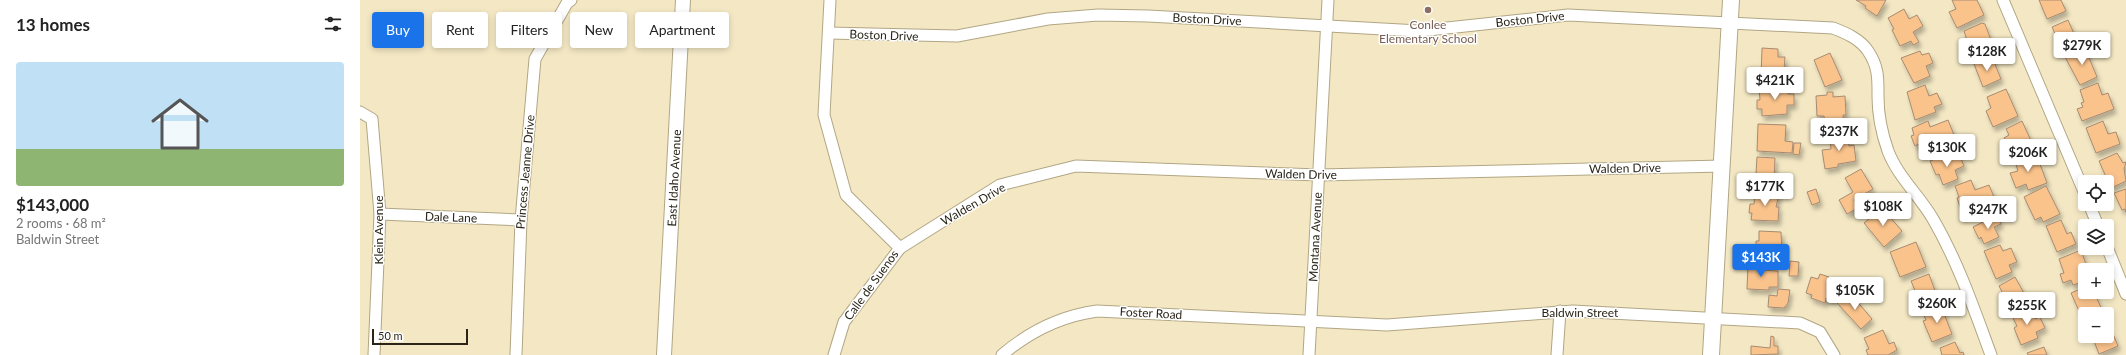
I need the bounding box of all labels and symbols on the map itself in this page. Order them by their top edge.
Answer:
marker: Conlee Elementary School [1423,5,1433,15]
street label: Boston Drive [1495,8,1565,30]
street label: Boston Drive [1172,10,1242,28]
place label: Conlee Elementary School [1379,17,1477,46]
street label: Boston Drive [849,26,919,44]
pin: $279K [2054,32,2110,66]
pin: $128K [1959,38,2015,72]
pin: $421K [1747,67,1803,101]
street label: Princess Jeanne Drive [513,114,537,230]
pin: $237K [1811,118,1867,152]
street label: East Idaho Avenue [664,129,684,227]
pin: $130K [1919,134,1975,168]
pin: $206K [2000,139,2056,173]
street label: Walden Drive [1589,160,1661,176]
street label: Walden Drive [1265,166,1337,182]
pin: $177K [1737,173,1793,207]
street label: Walden Drive [938,180,1008,228]
street label: Montana Avenue [1305,192,1325,282]
pin: $108K [1855,193,1911,227]
street label: Klein Avenue [371,195,386,265]
pin: $247K [1960,196,2016,230]
street label: Dale Lane [425,209,477,225]
pin: $143K [1733,244,1789,278]
street label: Calle de Suenos [840,247,902,323]
pin: $105K [1827,277,1883,311]
pin: $260K [1909,290,1965,324]
pin: $255K [1999,292,2055,326]
street label: Foster Road [1119,304,1183,322]
street label: Baldwin Street [1542,305,1619,320]
scale bar [372,327,468,346]

